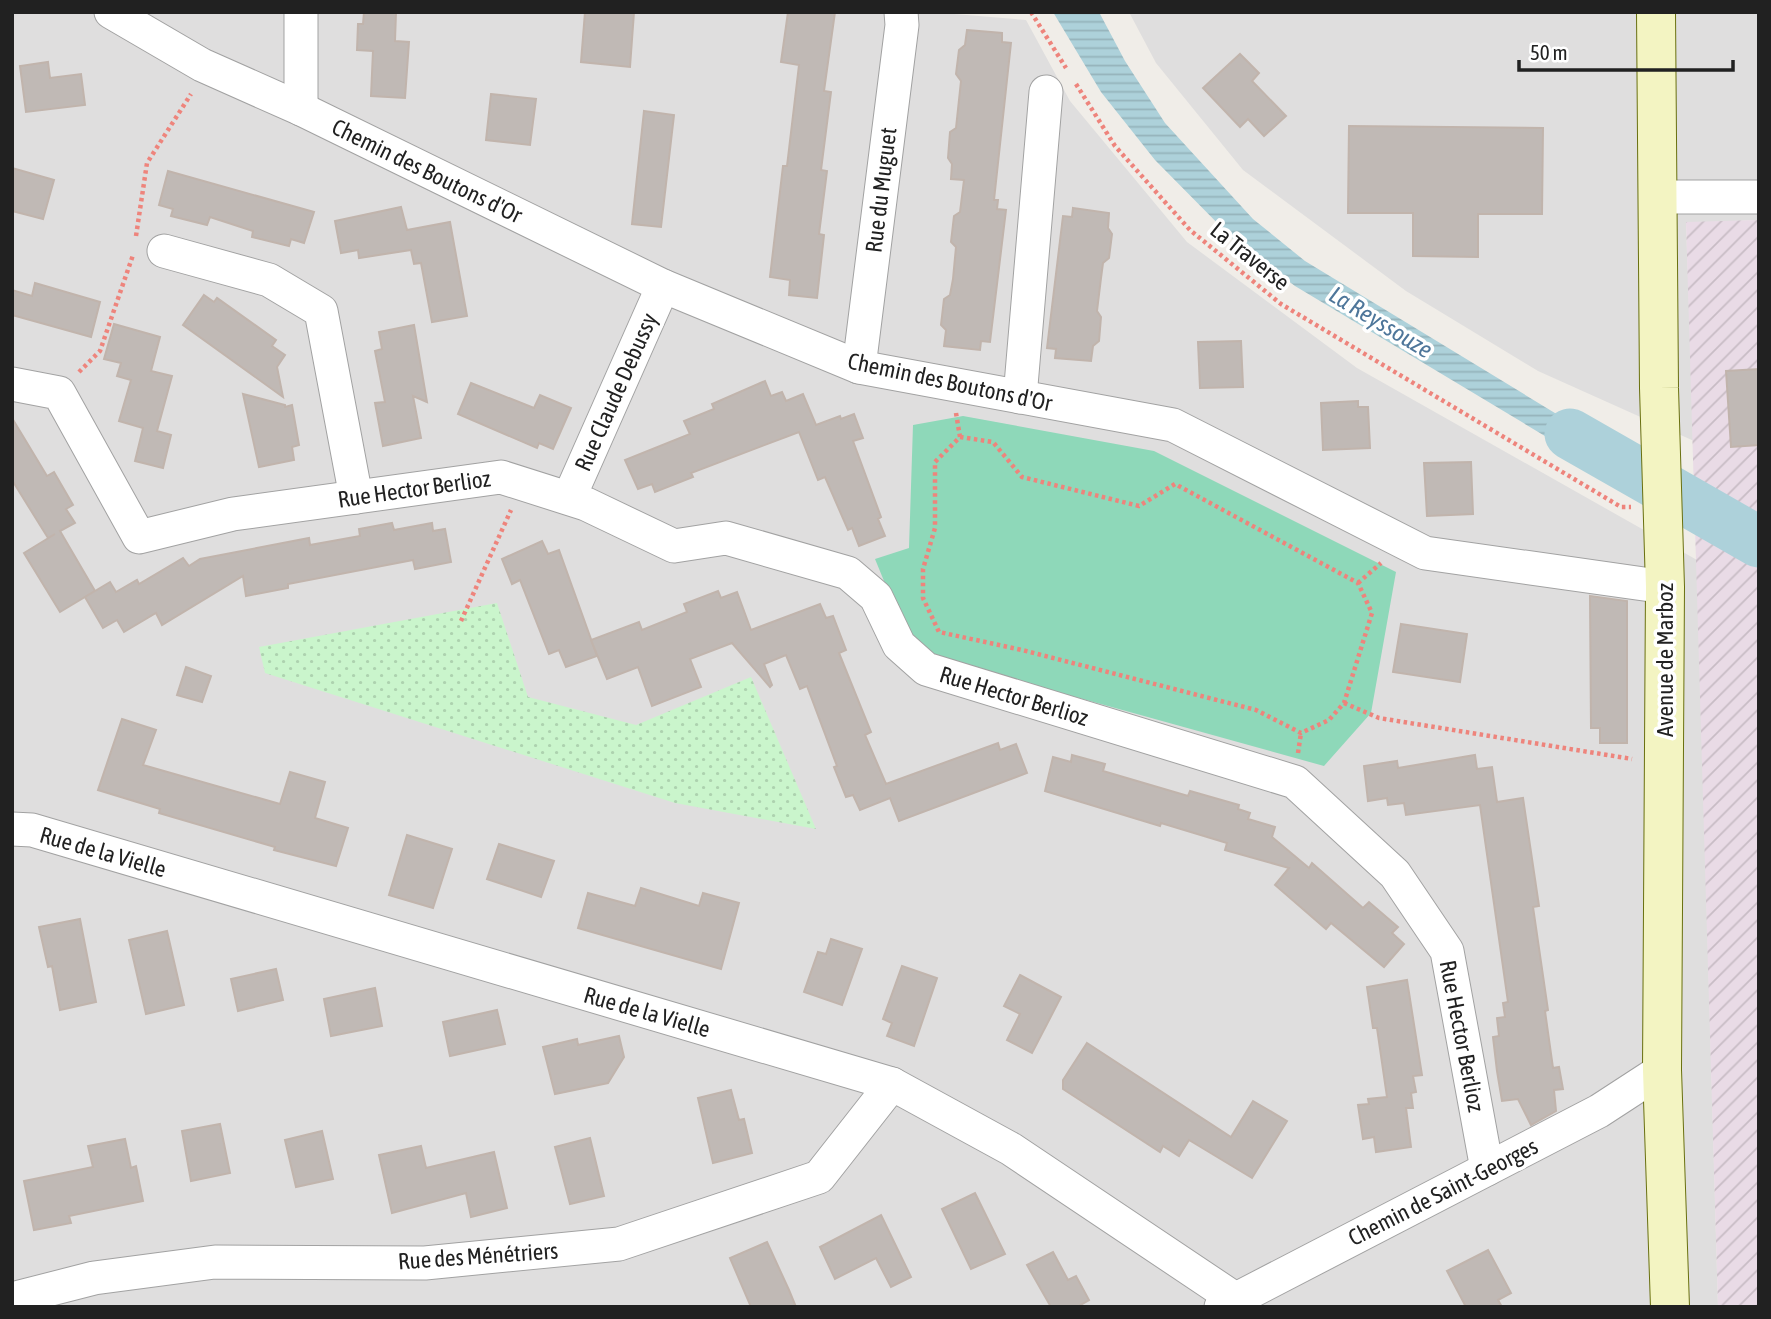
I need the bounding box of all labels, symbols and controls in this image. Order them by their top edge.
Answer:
scale bar [1519,28,1732,72]
text: 50 m [1530,40,1568,64]
street label: Chemin des Boutons d'Or [328,114,527,229]
street label: Rue du Muguet [860,126,902,254]
street label: La Traverse [1205,216,1295,296]
water label: La Reyssouze [1325,281,1437,363]
street label: Rue Claude Debussy [570,309,662,475]
street label: Chemin des Boutons d'Or [846,348,1056,417]
street label: Rue Hector Berlioz [336,465,492,513]
street label: Avenue de Marboz [1652,583,1678,737]
street label: Rue Hector Berlioz [937,661,1091,731]
street label: Rue de la Vielle [37,822,169,882]
street label: Rue Hector Berlioz [1435,958,1489,1114]
street label: Rue de la Vielle [581,982,713,1042]
street label: Chemin de Saint-Georges [1344,1133,1542,1251]
street label: Rue des Ménétriers [397,1237,559,1275]

